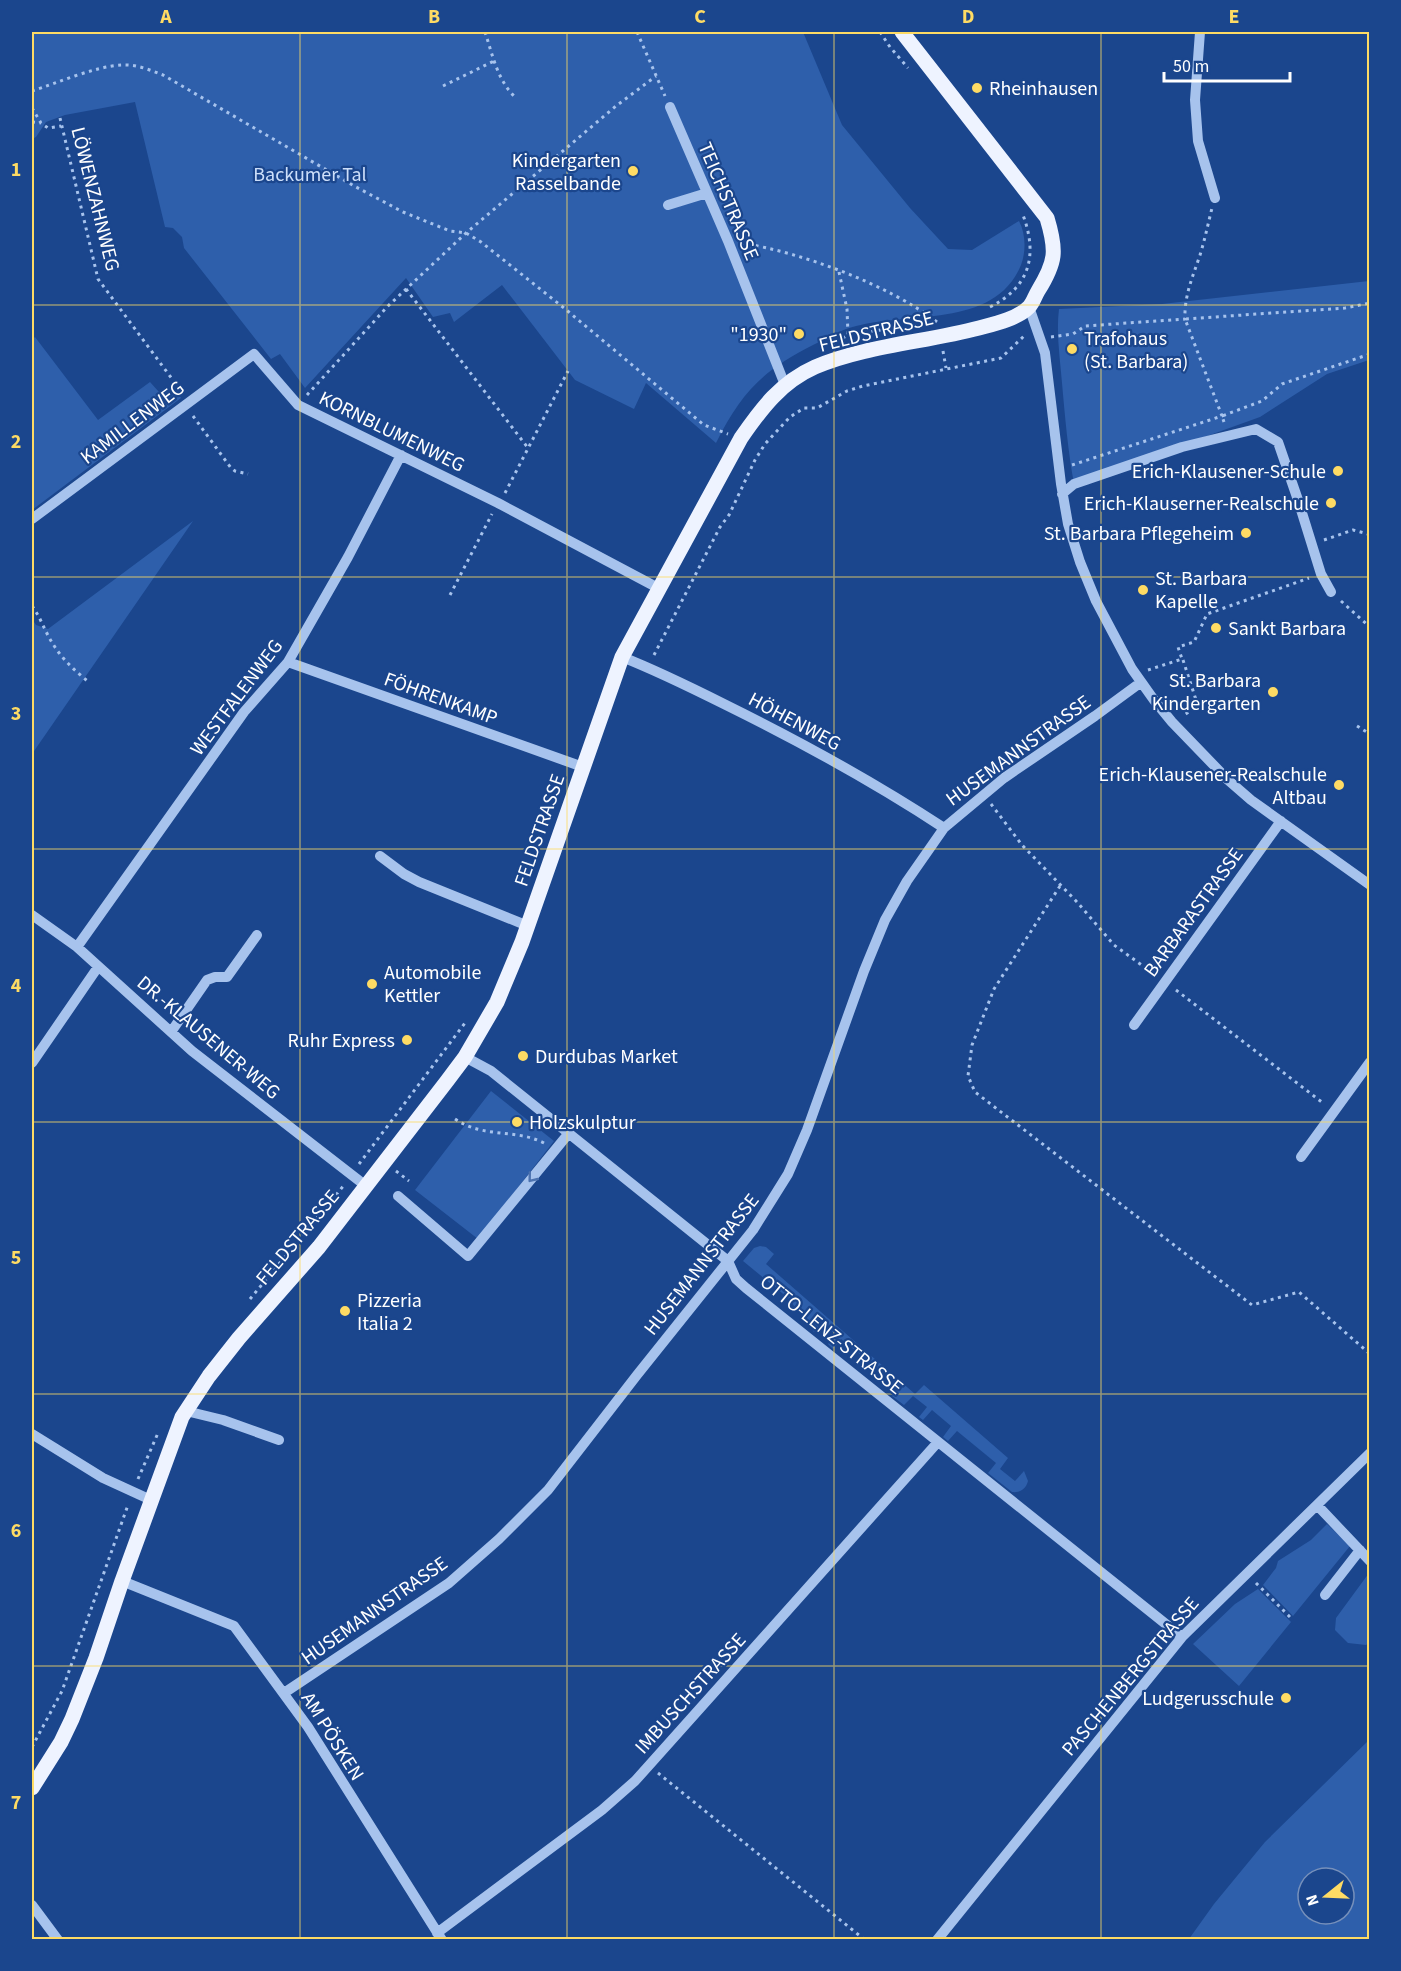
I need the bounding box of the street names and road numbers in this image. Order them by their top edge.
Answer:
street label: LÖWENZAHNWEG [64,124,126,274]
street label: TEICHSTRASSE [691,138,766,265]
street label: FELDSTRASSE [816,304,937,360]
street label: KAMILLENWEG [75,374,190,471]
street label: KORNBLUMENWEG [314,384,469,479]
street label: WESTFALENWEG [184,634,290,762]
street label: FÖHRENKAMP [380,665,501,732]
street label: HÖHENWEG [743,686,846,758]
street label: HUSEMANNSTRASSE [940,689,1097,813]
street label: FELDSTRASSE [508,770,572,890]
street label: BARBARASTRASSE [1137,842,1250,983]
street label: DR.-KLAUSENER-WEG [131,969,286,1106]
street label: FELDSTRASSE [249,1184,346,1292]
street label: HUSEMANNSTRASSE [637,1188,766,1341]
street label: OTTO-LENZ-STRASSE [754,1268,909,1401]
street label: HUSEMANNSTRASSE [296,1550,453,1672]
street label: PASCHENBERGSTRASSE [1056,1591,1206,1763]
street label: IMBUSCHSTRASSE [629,1627,753,1760]
street label: AM PÖSKEN [294,1687,370,1786]

